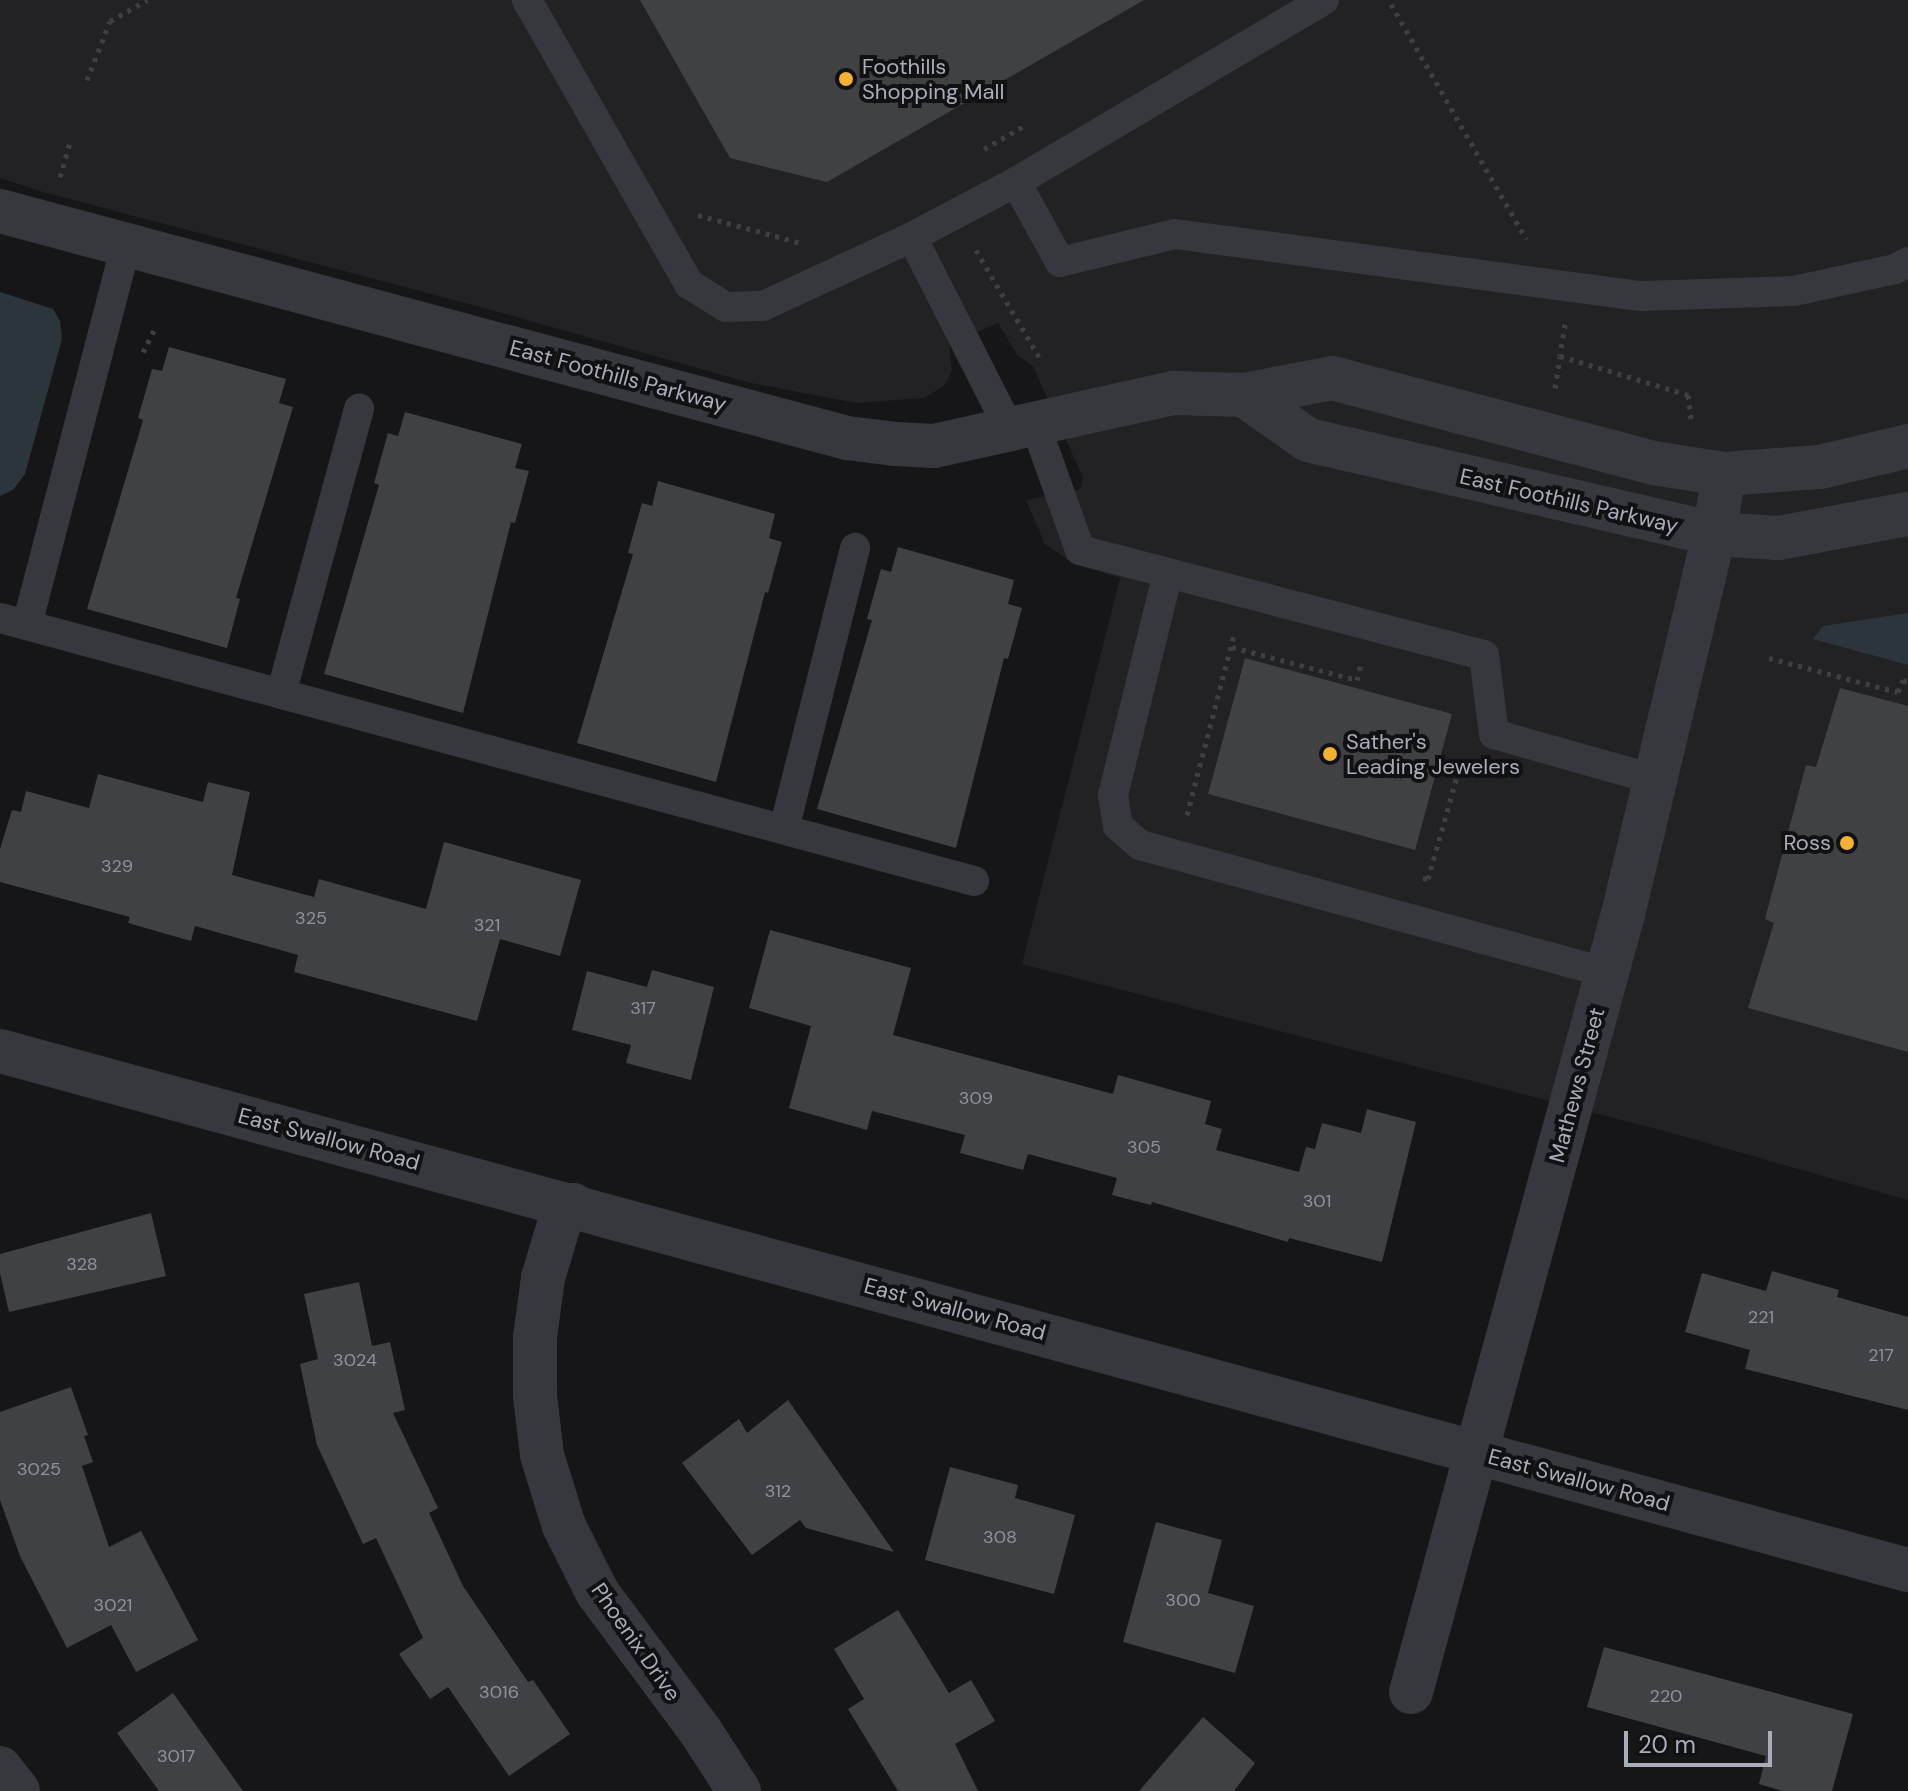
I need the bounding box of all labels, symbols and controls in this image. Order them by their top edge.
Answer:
place label: Foothills Shopping Mall [862,53,1004,104]
marker: Foothills Shopping Mall [837,70,855,88]
street label: East Foothills Parkway [507,334,729,418]
street label: East Foothills Parkway [1457,463,1681,539]
place label: Sather's Leading Jewelers [1346,728,1520,780]
marker: Sather's Leading Jewelers [1321,745,1339,763]
place label: Ross [1783,830,1831,856]
marker: Ross [1838,834,1856,852]
house number: 329 [101,855,133,877]
house number: 325 [295,907,327,929]
house number: 321 [474,914,500,936]
house number: 317 [630,997,656,1019]
street label: Mathews Street [1544,1005,1610,1165]
house number: 309 [959,1087,993,1109]
street label: East Swallow Road [235,1102,423,1176]
house number: 305 [1127,1136,1161,1158]
house number: 301 [1303,1190,1331,1212]
house number: 328 [66,1253,98,1275]
street label: East Swallow Road [861,1272,1049,1346]
house number: 221 [1748,1306,1774,1328]
house number: 217 [1868,1344,1894,1366]
house number: 3024 [333,1349,377,1371]
street label: East Swallow Road [1485,1443,1673,1517]
house number: 3025 [17,1458,61,1480]
house number: 312 [765,1480,791,1502]
house number: 308 [983,1526,1017,1548]
street label: Phoenix Drive [586,1578,686,1706]
house number: 300 [1165,1589,1201,1611]
house number: 3021 [94,1594,132,1616]
house number: 3016 [479,1681,519,1703]
house number: 220 [1650,1685,1682,1707]
scale bar [1628,1715,1776,1765]
text: 20 m [1638,1729,1696,1760]
house number: 3017 [157,1745,195,1767]

